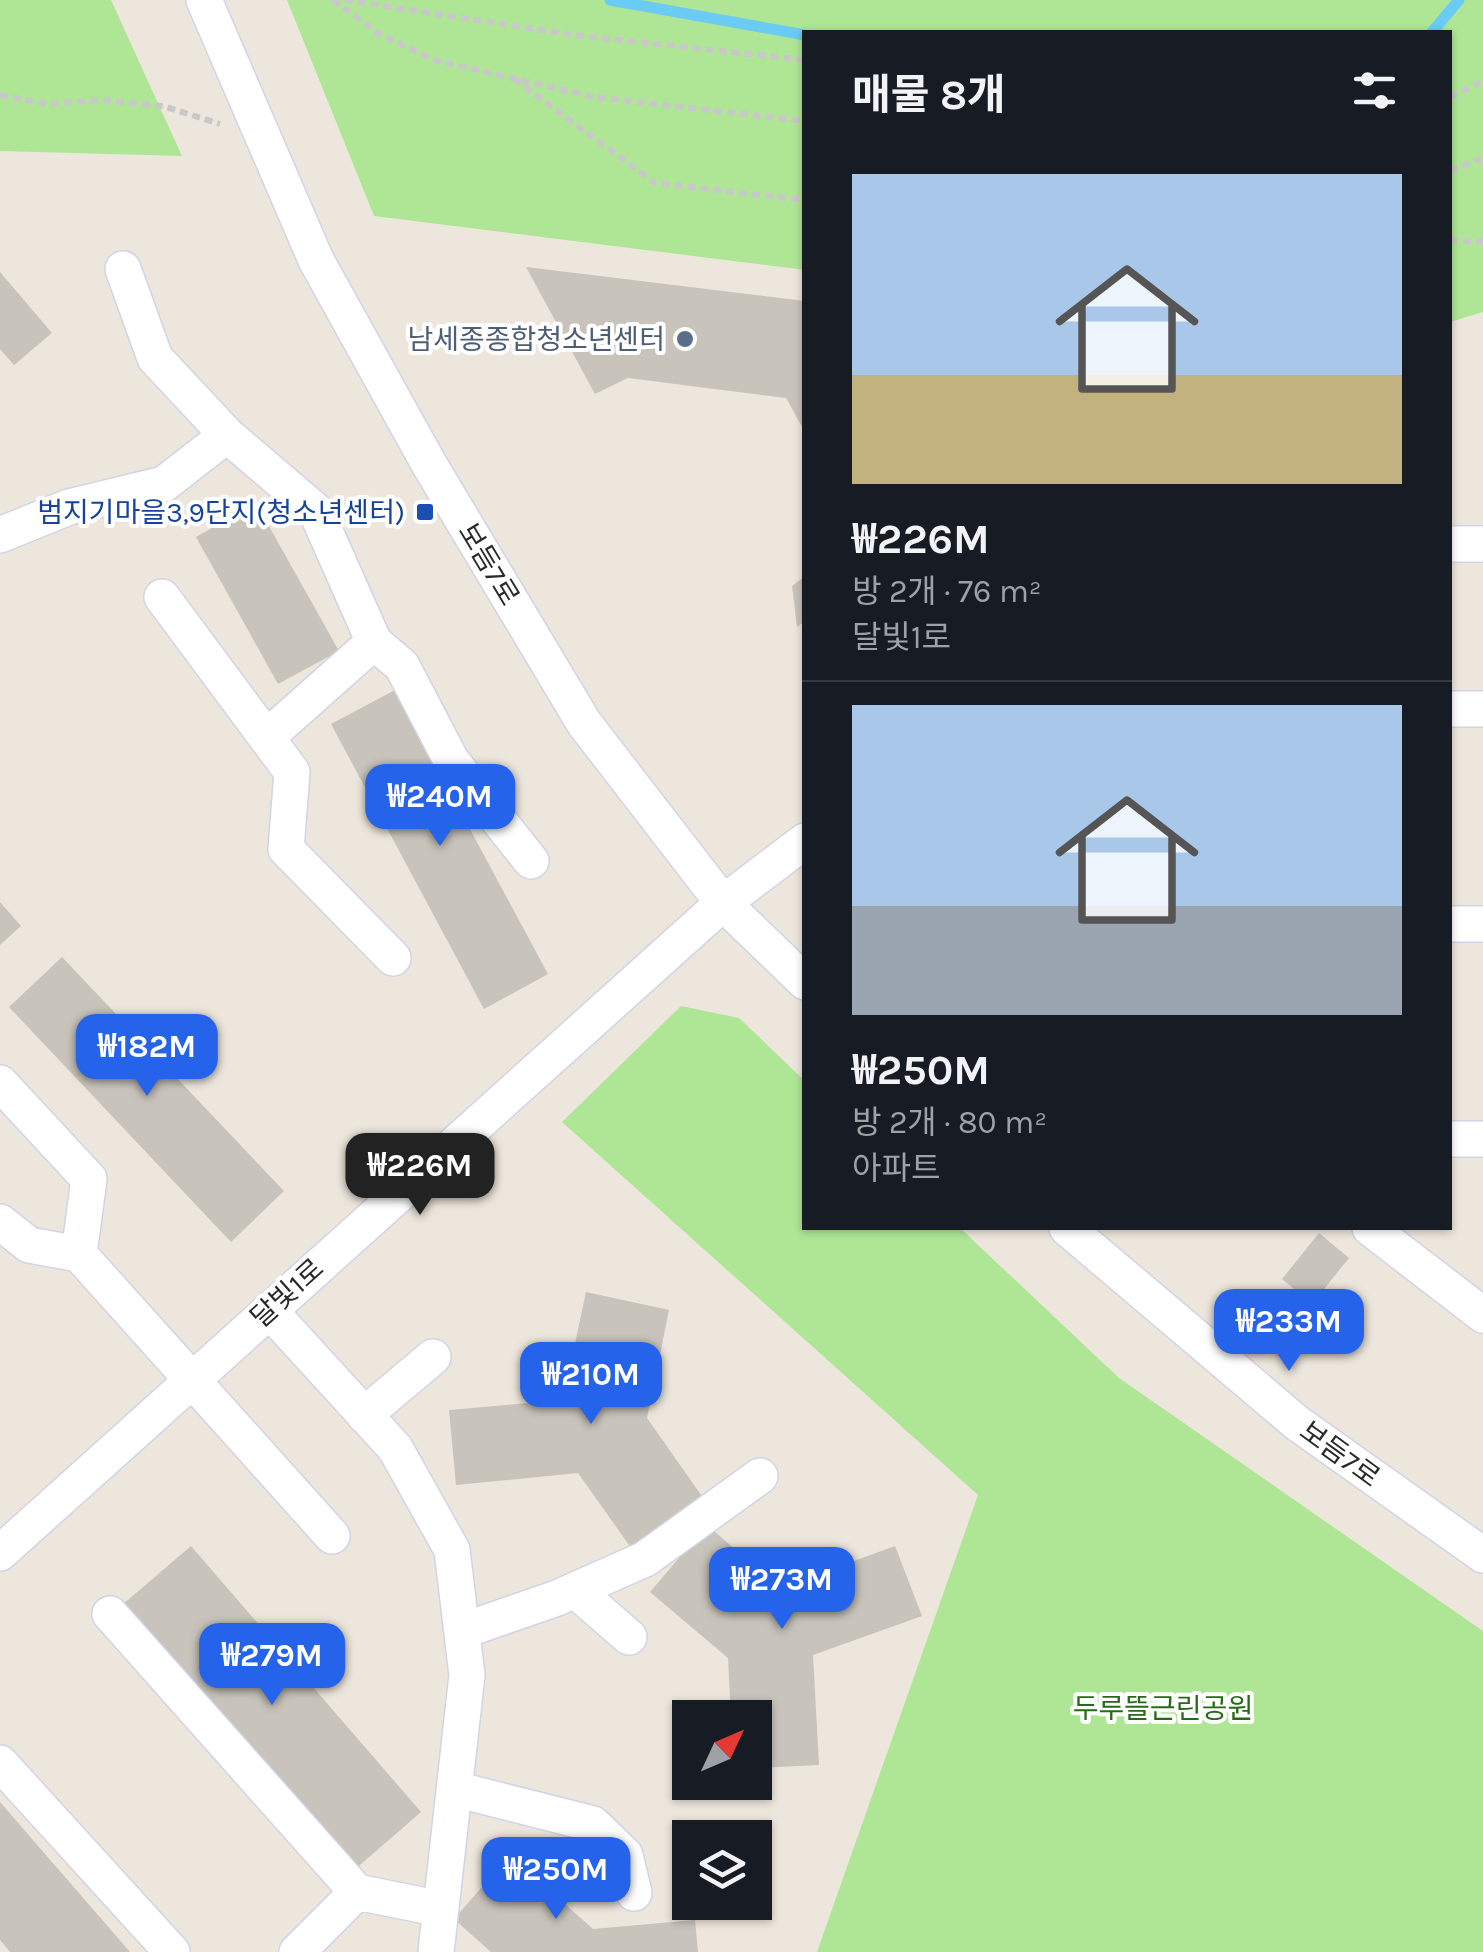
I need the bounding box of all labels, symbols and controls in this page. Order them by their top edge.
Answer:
icon: filters [1347,63,1402,118]
text: 매물 8개 [852,70,1006,120]
icon: home [1037,239,1217,419]
place label: 남세종종합청소년센터 [407,323,665,356]
marker: 남세종종합청소년센터 [674,328,696,350]
place label: 범지기마을3,9단지(청소년센터) [37,496,405,529]
marker: 범지기마을3,9단지(청소년센터) [414,501,436,523]
text: ₩226M [852,514,990,564]
street label: 보듬7로 [452,517,526,611]
text: 방 2개 · 76 m² [852,573,1042,610]
text: 달빛1로 [852,619,951,656]
pin: ₩240M [370,764,510,849]
icon: home [1037,770,1217,950]
text: ₩240M [387,778,493,815]
pin: ₩182M [77,1014,217,1099]
text: ₩182M [98,1028,196,1065]
text: ₩250M [852,1045,990,1095]
text: 방 2개 · 80 m² [852,1104,1047,1141]
pin: ₩226M [350,1133,490,1218]
text: ₩226M [367,1147,473,1184]
text: 아파트 [852,1150,940,1187]
street label: 달빛1로 [244,1252,330,1334]
pin: ₩233M [1219,1289,1359,1374]
text: ₩233M [1236,1303,1342,1340]
pin: ₩210M [521,1342,661,1427]
text: ₩210M [542,1356,640,1393]
street label: 보듬7로 [1294,1414,1386,1494]
pin: ₩273M [712,1547,852,1632]
text: ₩273M [731,1561,833,1598]
pin: ₩279M [202,1623,342,1708]
text: ₩279M [221,1637,323,1674]
park label: 두루뜰근린공원 [1073,1692,1253,1725]
north arrow [672,1700,772,1800]
map controls [672,1700,772,1920]
button: layers [672,1820,772,1920]
pin: ₩250M [486,1837,626,1922]
text: ₩250M [503,1851,609,1888]

